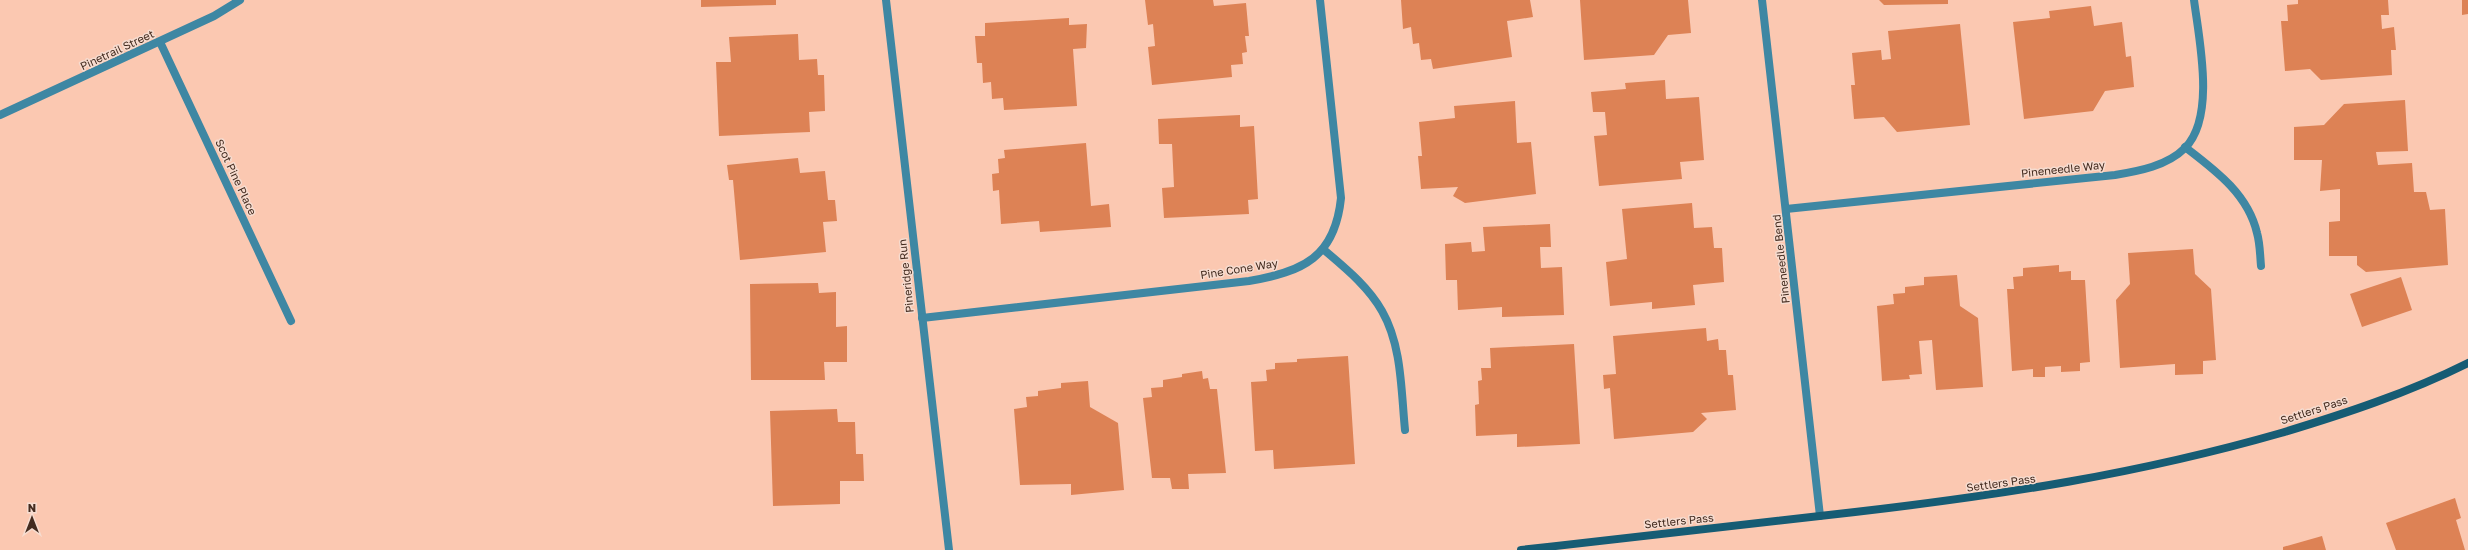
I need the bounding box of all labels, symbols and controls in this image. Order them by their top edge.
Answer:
street label: Pinetrail Street [78,27,156,72]
street label: Scot Pine Place [213,137,260,217]
street label: Pineneedle Way [2020,158,2106,179]
street label: Pineneedle Bend [1769,214,1792,304]
street label: Pineridge Run [895,239,916,313]
street label: Pine Cone Way [1199,256,1279,281]
street label: Settlers Pass [2279,393,2349,426]
street label: Settlers Pass [1965,471,2037,494]
north arrow [12,498,52,538]
text: N [28,501,36,514]
street label: Settlers Pass [1644,510,1714,531]

